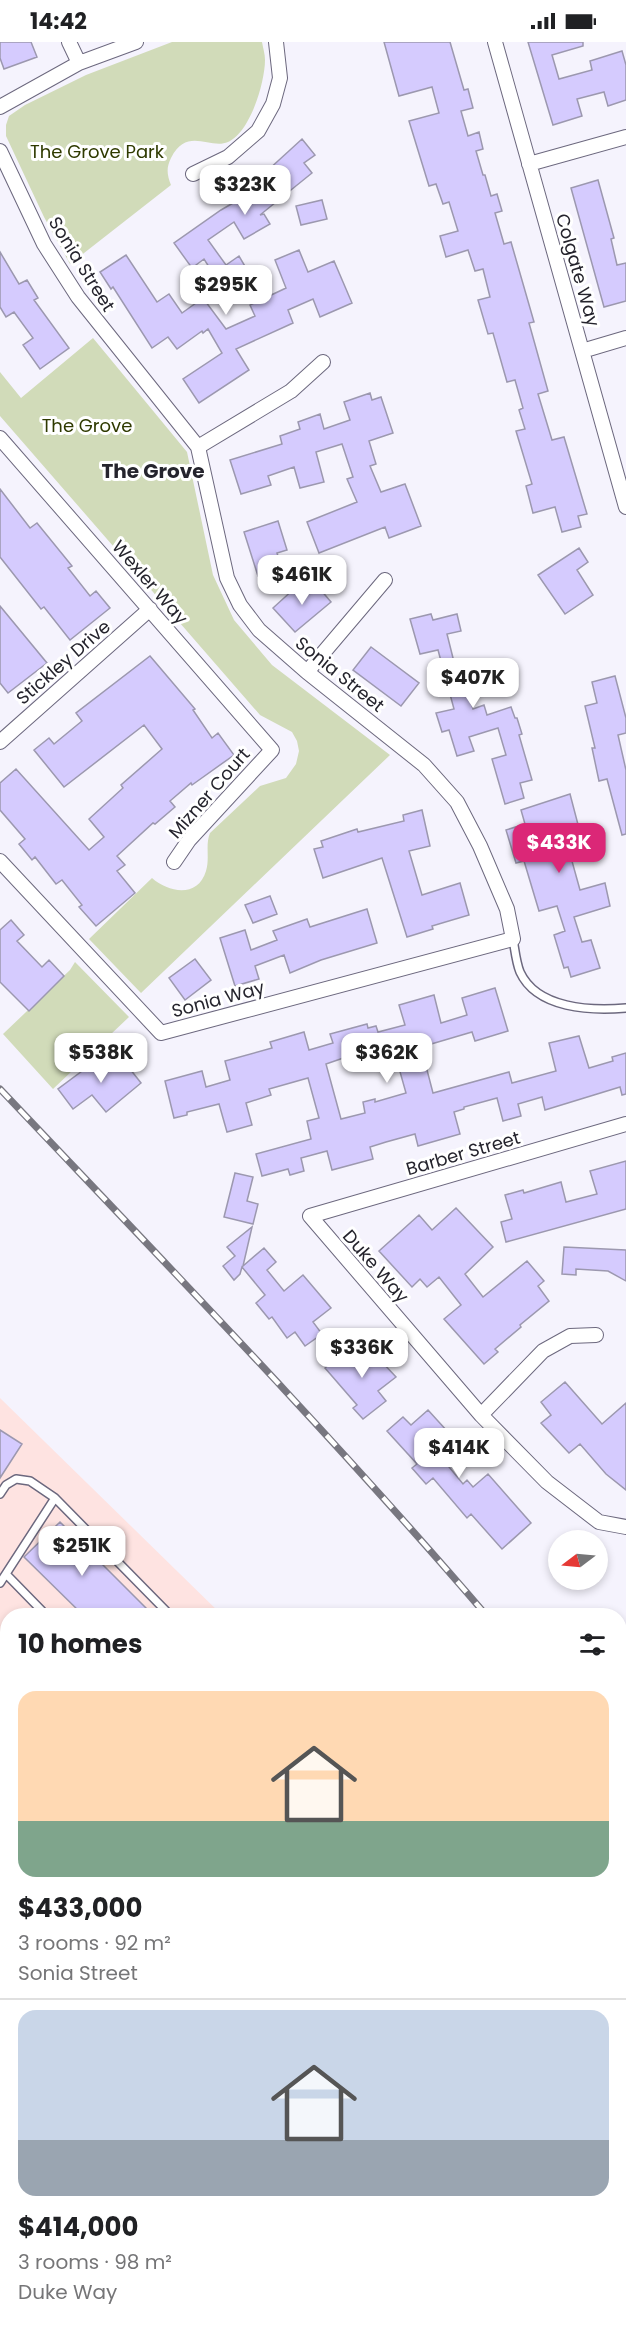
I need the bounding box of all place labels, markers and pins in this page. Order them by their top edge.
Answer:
pin: $323K [203,165,287,216]
pin: $295K [184,265,268,316]
pin: $461K [260,555,344,606]
pin: $407K [431,658,515,709]
pin: $433K [517,823,601,874]
pin: $538K [59,1033,143,1084]
pin: $362K [345,1033,429,1084]
pin: $336K [320,1328,404,1379]
pin: $414K [417,1428,501,1479]
pin: $251K [40,1526,124,1577]

